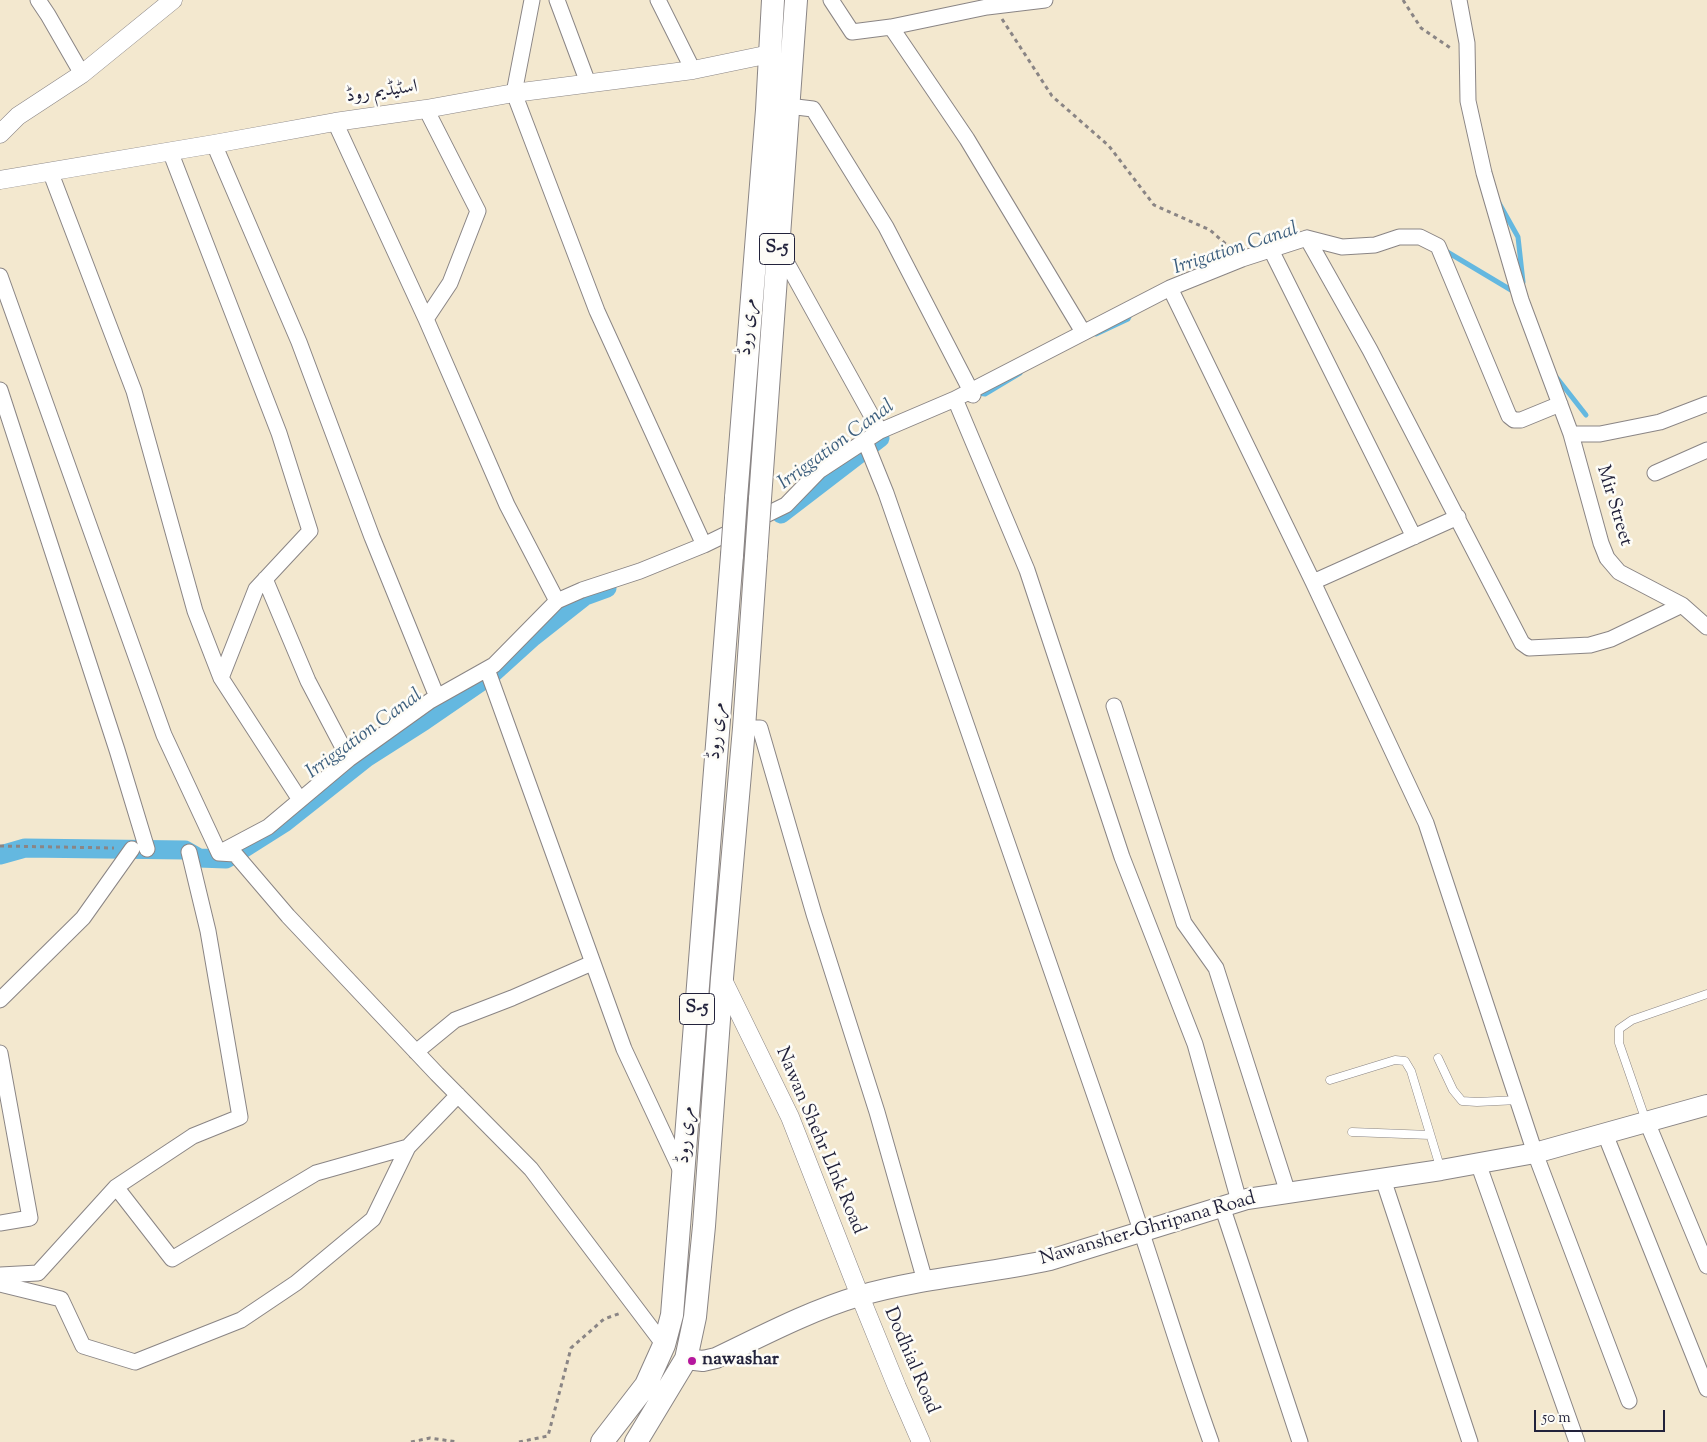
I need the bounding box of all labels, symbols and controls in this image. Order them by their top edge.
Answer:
street label: اسٹیڈیم روڈ [345,77,419,109]
water label: Irrigation Canal [1171,219,1301,281]
road number: S-5 [760,233,794,264]
street label: مری روڈ [735,297,763,357]
water label: Irriggation Canal [774,396,900,496]
street label: Mir Street [1590,463,1636,549]
water label: Irriggation Canal [302,685,428,785]
street label: مری روڈ [704,701,732,761]
road number: S-5 [680,994,714,1024]
street label: Nawan Shehr LInk Road [769,1044,869,1238]
street label: مری روڈ [673,1105,701,1165]
street label: Nawansher-Ghripana Road [1037,1188,1259,1272]
street label: Dodhial Road [877,1304,943,1418]
place label: nawashar [702,1350,779,1372]
marker: nawashar [686,1355,698,1367]
scale bar [1537,1400,1668,1432]
text: 50 m [1542,1408,1571,1429]

